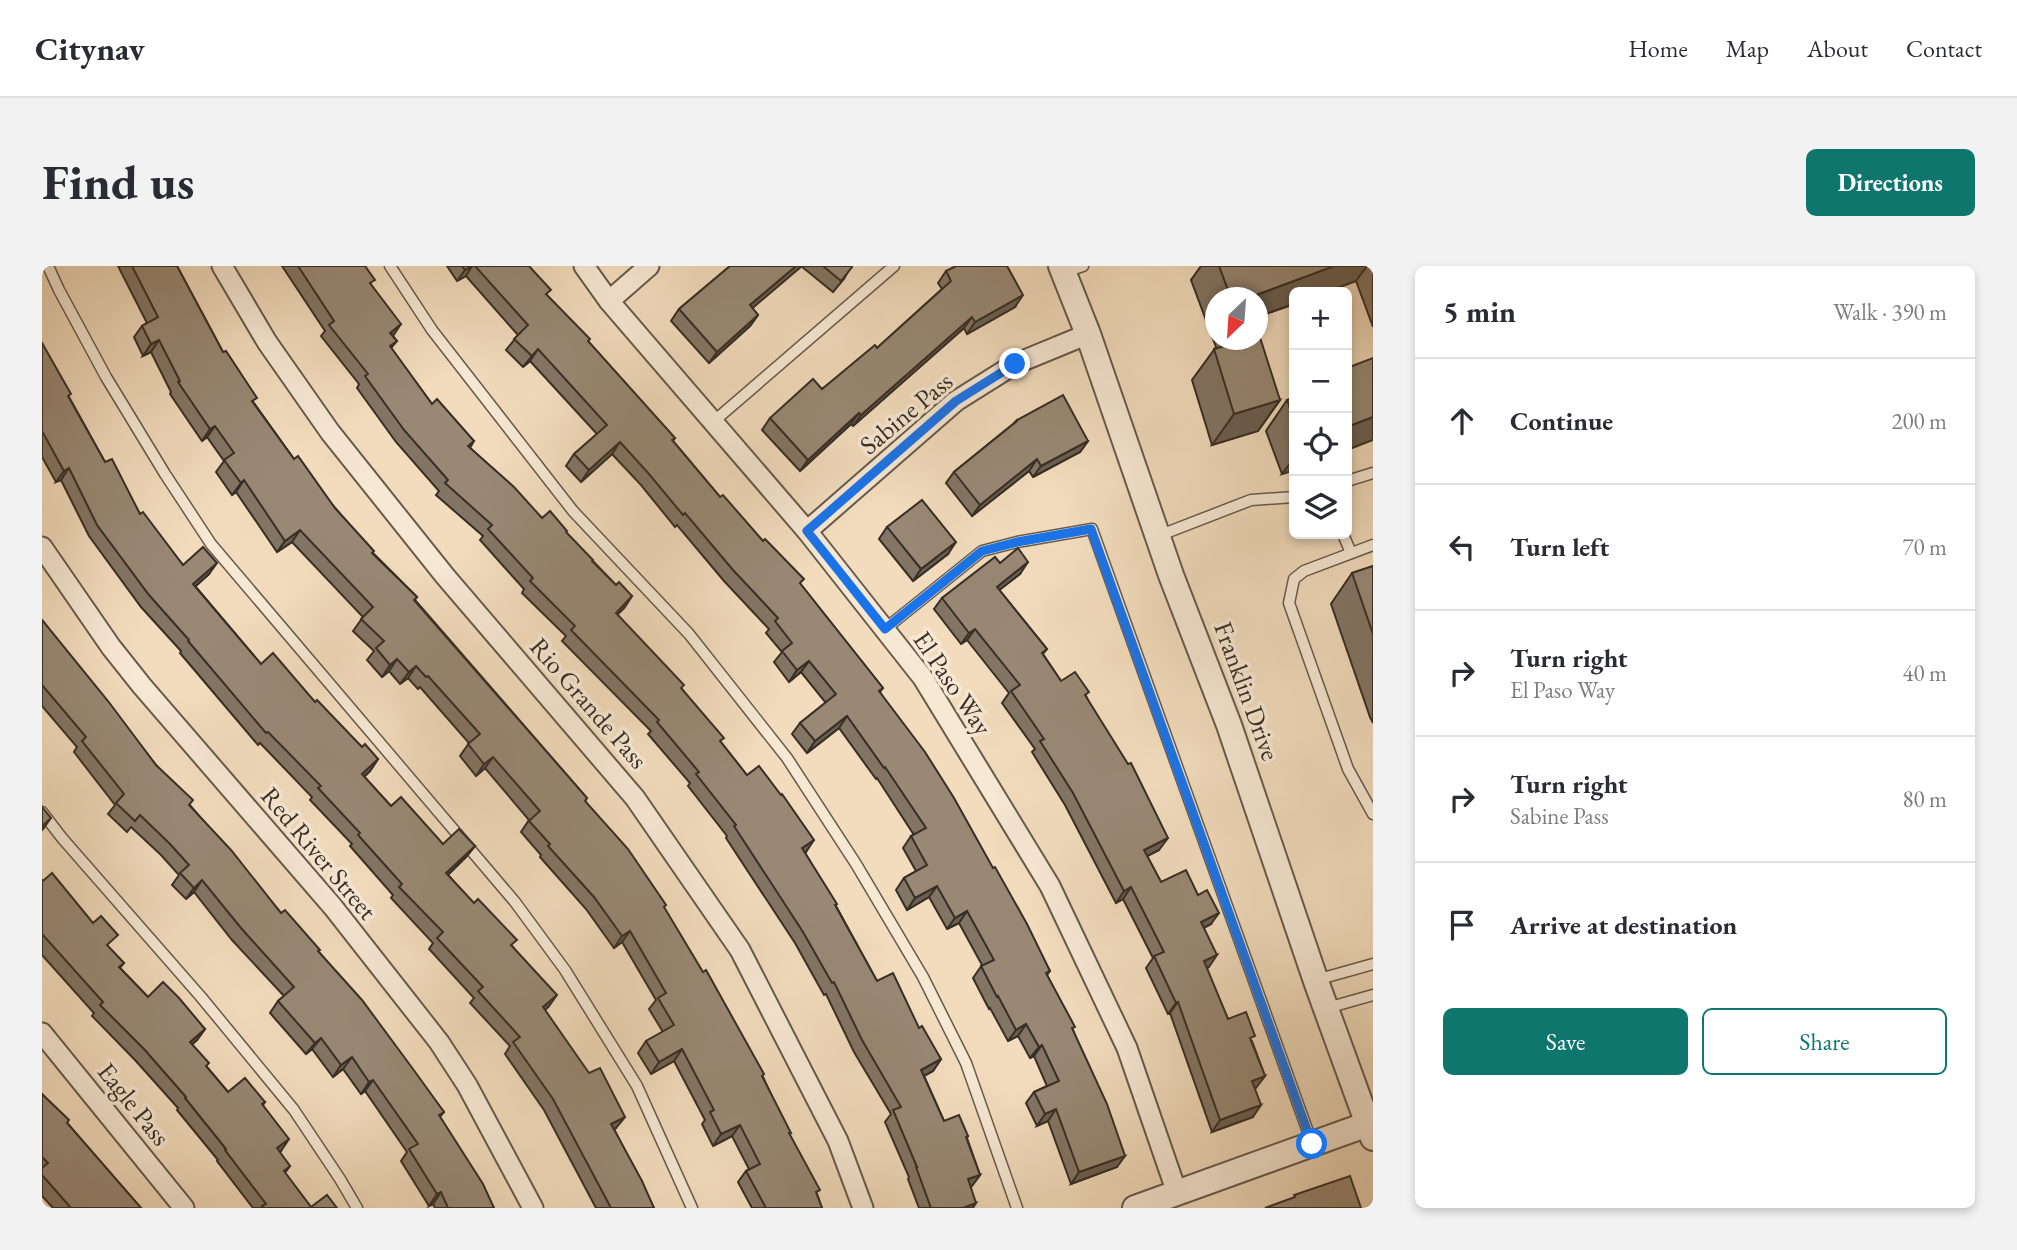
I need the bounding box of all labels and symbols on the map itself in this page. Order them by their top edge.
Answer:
north arrow [1205,287,1268,350]
route end [999,348,1030,379]
street label: Sabine Pass [852,364,960,462]
street label: Franklin Drive [1206,617,1288,765]
street label: El Paso Way [906,624,1001,742]
street label: Rio Grande Pass [523,630,655,776]
street label: Red River Street [253,779,385,927]
street label: Eagle Pass [90,1055,178,1153]
route start [1296,1128,1327,1159]

